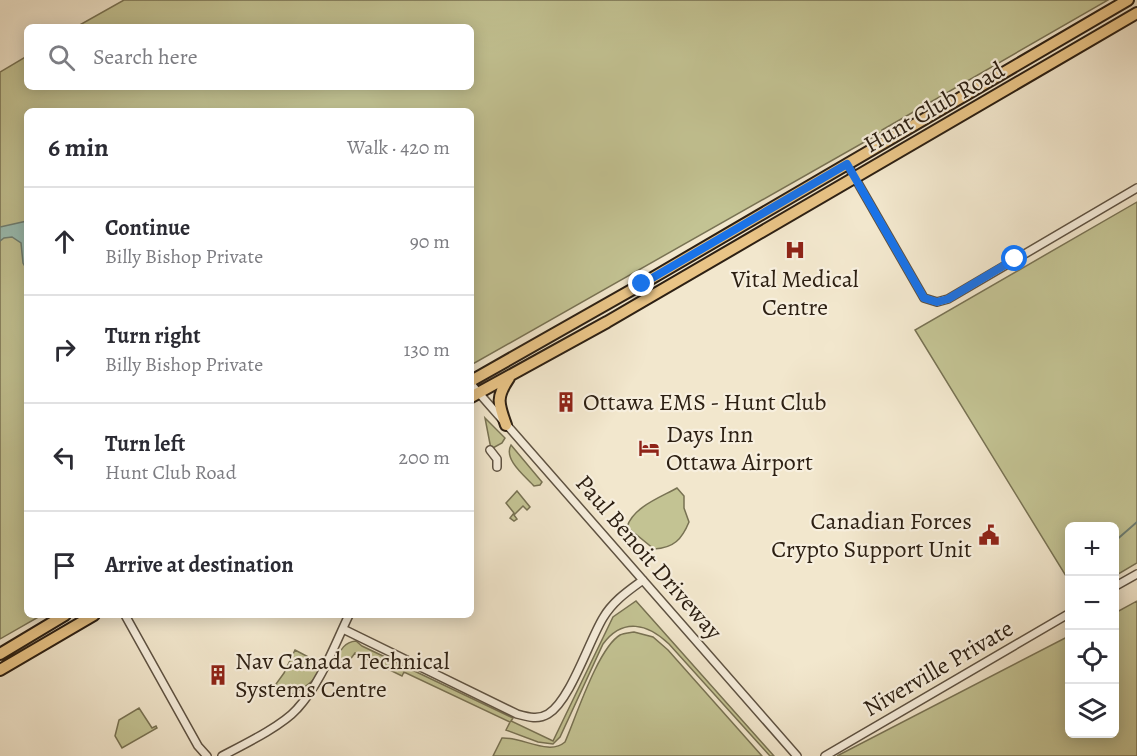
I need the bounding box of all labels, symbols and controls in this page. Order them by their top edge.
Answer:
search box [24,24,474,90]
icon: search [45,41,78,74]
text: Search here [93,42,198,72]
street label: Hunt Club Road [858,54,1010,160]
text: 6 min [48,130,109,165]
text: Walk · 420 m [347,134,450,161]
text: Continue [105,213,190,243]
icon: ahead [48,225,81,258]
text: 90 m [410,228,450,255]
hospital icon: Vital Medical Centre [783,238,807,262]
text: Billy Bishop Private [105,243,263,270]
route start [1001,245,1027,271]
place label: Vital Medical Centre [730,263,859,323]
route end [628,270,654,296]
text: Turn right [105,321,201,351]
icon: right [48,333,81,366]
text: 130 m [404,336,450,363]
text: Billy Bishop Private [105,351,263,378]
place label: Ottawa EMS - Hunt Club [583,386,827,418]
building icon: Ottawa EMS - Hunt Club [554,390,578,414]
place label: Days Inn Ottawa Airport [666,418,813,478]
text: Turn left [105,429,185,459]
hotel icon: Days Inn Ottawa Airport [637,436,661,460]
icon: left [48,441,81,474]
text: 200 m [399,444,450,471]
text: Hunt Club Road [105,459,236,486]
street label: Paul Benoit Driveway [568,468,730,646]
place label: Canadian Forces Crypto Support Unit [771,505,972,565]
map controls [1065,522,1119,738]
button: + [1065,522,1119,576]
public building icon: Canadian Forces Crypto Support Unit [977,523,1001,547]
icon: arrive [48,549,81,582]
text: Arrive at destination [105,550,294,580]
button: − [1065,576,1119,630]
street label: Niverville Private [857,612,1019,724]
button: locate [1065,630,1119,684]
place label: Nav Canada Technical Systems Centre [235,645,450,705]
building icon: Nav Canada Technical Systems Centre [206,663,230,687]
button: layers [1065,684,1119,738]

